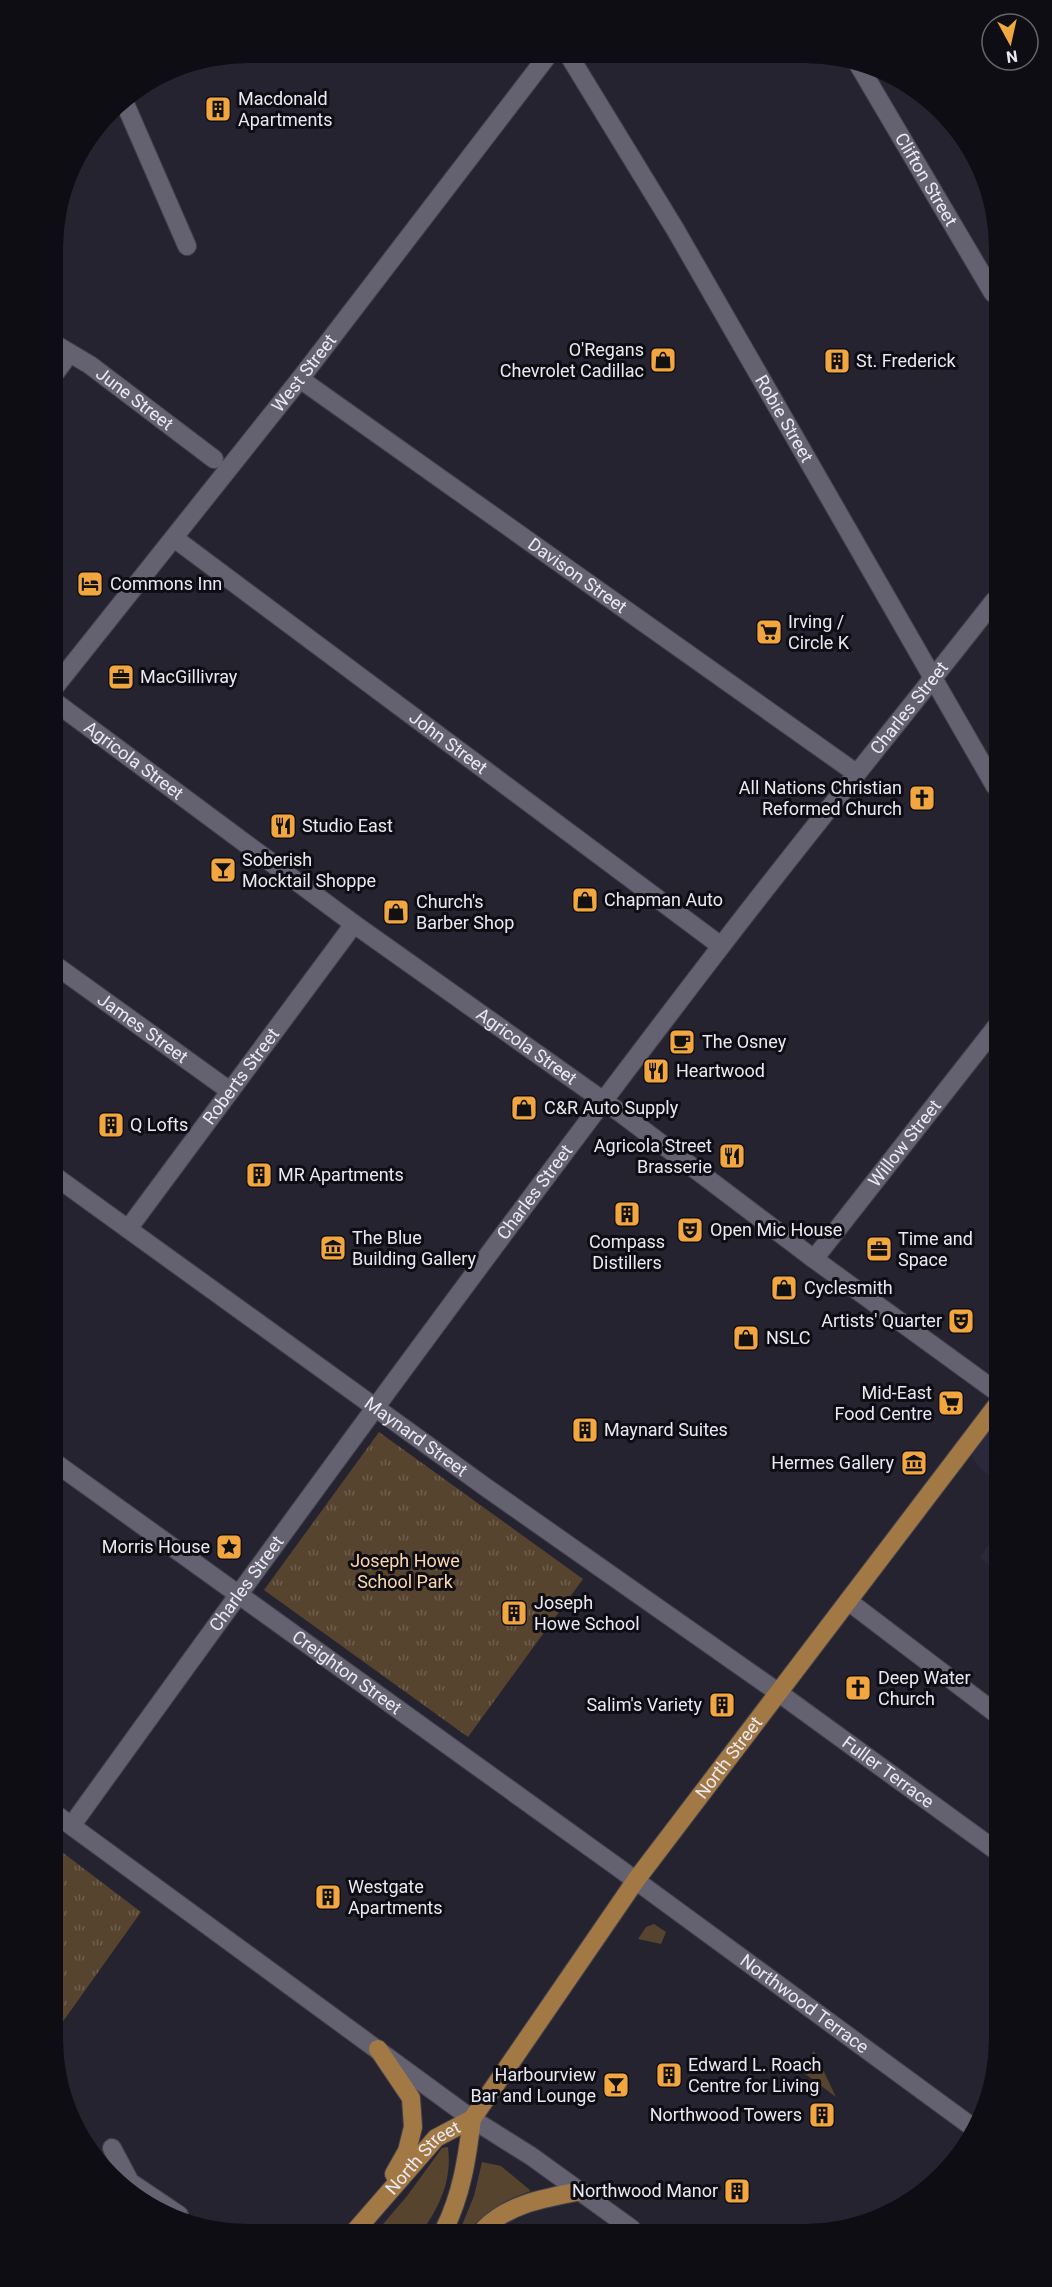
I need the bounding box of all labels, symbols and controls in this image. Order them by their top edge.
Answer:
north arrow [980,12,1040,72]
text: N [1005,46,1019,67]
place label: Macdonald Apartments [238,88,333,130]
building icon: Macdonald Apartments [203,94,233,124]
street label: Clifton Street [891,129,962,230]
street label: West Street [267,330,340,416]
place label: O'Regans Chevrolet Cadillac [500,339,644,381]
shop icon: O'Regans Chevrolet Cadillac [648,345,678,375]
building icon: St. Frederick [822,346,852,376]
place label: St. Frederick [856,350,957,371]
street label: June Street [92,362,178,434]
street label: Robie Street [751,371,818,466]
street label: Davison Street [524,533,631,617]
hotel icon: Commons Inn [75,569,105,599]
place label: Commons Inn [110,573,222,594]
place label: Irving / Circle K [788,611,850,653]
supermarket icon: Irving / Circle K [754,617,784,647]
street label: Charles Street [865,657,952,758]
office icon: MacGillivray [106,662,136,692]
place label: MacGillivray [140,666,238,687]
street label: John Street [405,706,492,778]
street label: Agricola Street [80,716,188,804]
place label: All Nations Christian Reformed Church [739,777,902,819]
church icon: All Nations Christian Reformed Church [907,783,937,813]
restaurant icon: Studio East [268,811,298,841]
place label: Studio East [302,815,393,836]
place label: Soberish Mocktail Shoppe [242,849,376,891]
bar icon: Soberish Mocktail Shoppe [208,855,238,885]
shop icon: Chapman Auto [570,885,600,915]
place label: Chapman Auto [604,889,723,910]
place label: Church's Barber Shop [416,891,514,933]
shop icon: Church's Barber Shop [381,897,411,927]
street label: James Street [94,988,192,1067]
street label: Agricola Street [473,1003,581,1089]
street label: Roberts Street [198,1024,283,1128]
cafe icon: The Osney [667,1027,697,1057]
place label: The Osney [702,1031,787,1052]
restaurant icon: Heartwood [641,1056,671,1086]
place label: Heartwood [676,1060,765,1081]
shop icon: C&R Auto Supply [509,1093,539,1123]
street label: Willow Street [864,1095,945,1191]
place label: C&R Auto Supply [544,1097,679,1118]
building icon: Q Lofts [96,1110,126,1140]
place label: Q Lofts [130,1114,188,1135]
place label: Agricola Street Brasserie [594,1135,712,1177]
street label: Charles Street [492,1140,577,1243]
restaurant icon: Agricola Street Brasserie [717,1141,747,1171]
building icon: MR Apartments [244,1160,274,1190]
place label: MR Apartments [278,1164,404,1185]
building icon: Compass Distillers [612,1199,642,1229]
theatre icon: Open Mic House [675,1215,705,1245]
place label: Open Mic House [710,1219,842,1240]
place label: The Blue Building Gallery [352,1227,477,1269]
place label: Time and Space [898,1228,973,1270]
place label: Compass Distillers [589,1231,665,1273]
museum icon: The Blue Building Gallery [318,1233,348,1263]
office icon: Time and Space [864,1234,894,1264]
shop icon: Cyclesmith [769,1273,799,1303]
place label: Cyclesmith [804,1277,893,1298]
theatre icon: Artists' Quarter [946,1306,976,1336]
place label: Artists' Quarter [821,1310,942,1331]
shop icon: NSLC [731,1323,761,1353]
place label: NSLC [766,1327,810,1348]
place label: Mid-East Food Centre [835,1382,932,1424]
supermarket icon: Mid-East Food Centre [936,1388,966,1418]
street label: Maynard Street [361,1392,472,1481]
building icon: Maynard Suites [570,1415,600,1445]
place label: Maynard Suites [604,1419,728,1440]
museum icon: Hermes Gallery [899,1448,929,1478]
place label: Hermes Gallery [771,1452,894,1473]
street label: Charles Street [205,1531,288,1635]
place icon: Morris House [214,1532,244,1562]
place label: Morris House [102,1536,210,1557]
park label: Joseph Howe School Park [350,1550,460,1592]
place label: Joseph Howe School [534,1592,640,1634]
building icon: Joseph Howe School [499,1598,529,1628]
street label: Creighton Street [288,1626,406,1718]
place label: Deep Water Church [878,1667,970,1709]
church icon: Deep Water Church [843,1673,873,1703]
building icon: Salim's Variety [707,1690,737,1720]
place label: Salim's Variety [586,1694,702,1715]
street label: North Street [691,1712,766,1803]
street label: Fuller Terrace [838,1731,938,1812]
place label: Westgate Apartments [348,1876,443,1918]
building icon: Westgate Apartments [313,1882,343,1912]
street label: Northwood Terrace [736,1950,873,2058]
place label: Edward L. Roach Centre for Living [688,2054,821,2096]
building icon: Edward L. Roach Centre for Living [654,2060,684,2090]
place label: Harbourview Bar and Lounge [471,2064,596,2106]
bar icon: Harbourview Bar and Lounge [601,2070,631,2100]
building icon: Northwood Towers [807,2100,837,2130]
place label: Northwood Towers [650,2104,802,2125]
street label: North Street [381,2116,464,2199]
building icon: Northwood Manor [722,2176,752,2206]
place label: Northwood Manor [572,2180,718,2201]

